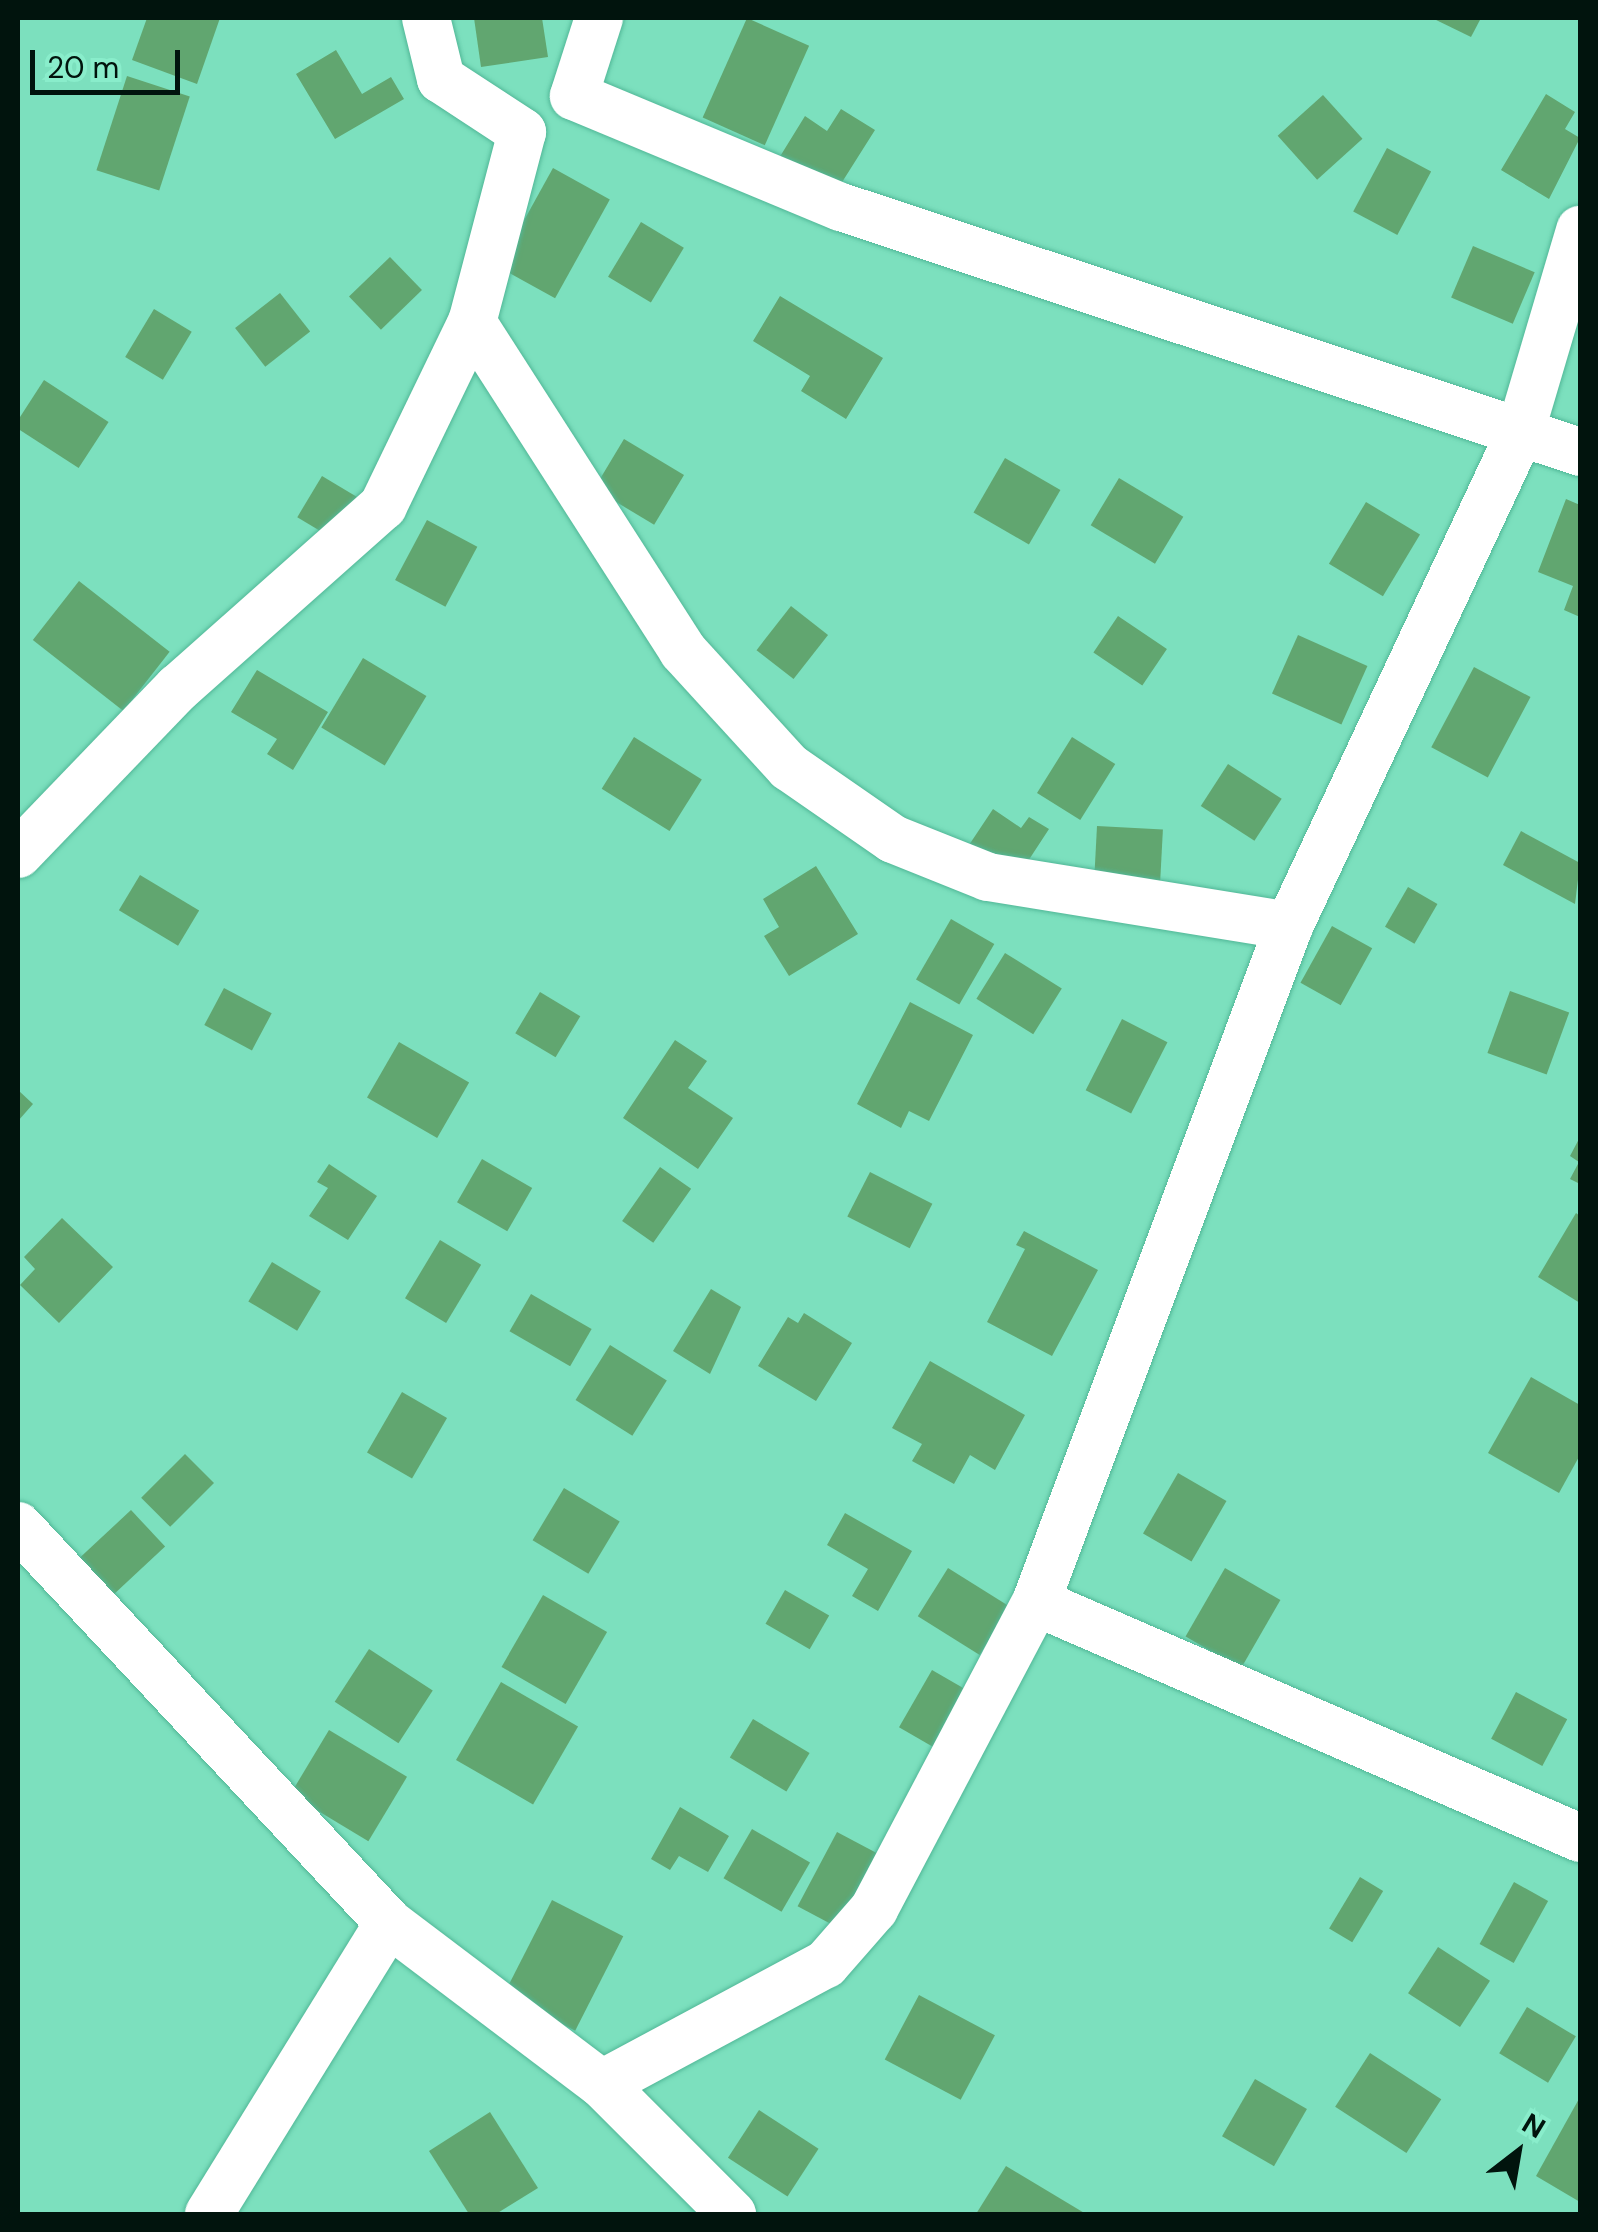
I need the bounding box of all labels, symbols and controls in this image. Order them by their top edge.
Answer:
scale bar [35,30,185,92]
text: 20 m [47,48,119,87]
north arrow [1468,2102,1568,2202]
text: N [1515,2105,1552,2147]

